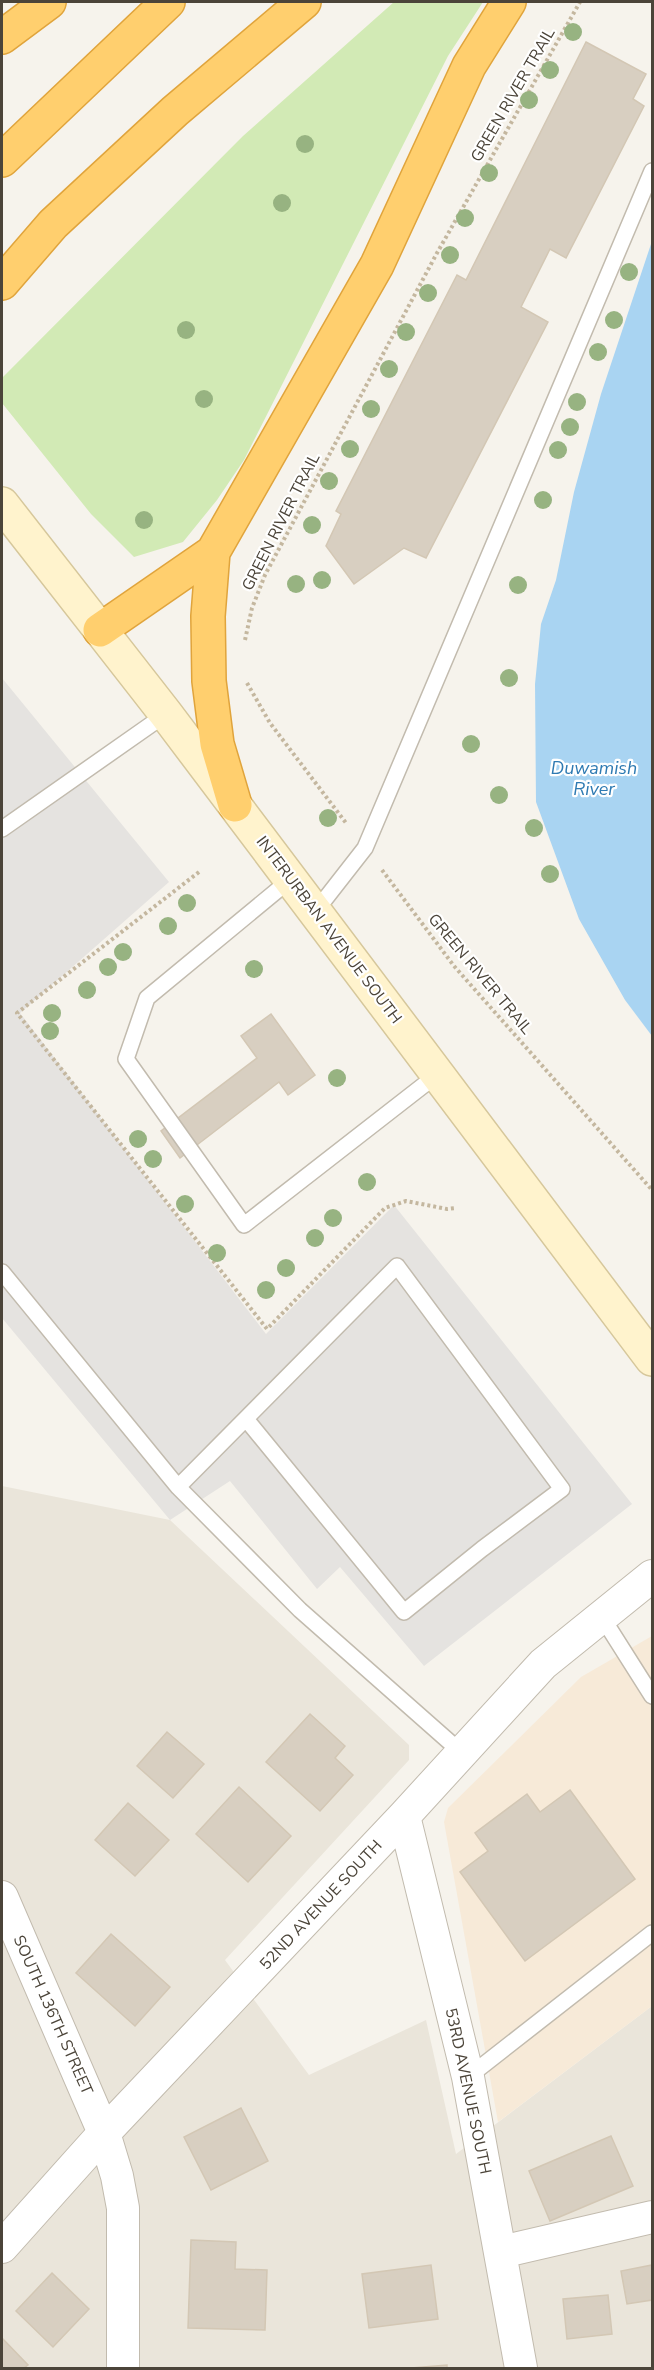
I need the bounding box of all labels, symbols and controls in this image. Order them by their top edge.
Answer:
street label: GREEN RIVER TRAIL [466,24,561,166]
street label: GREEN RIVER TRAIL [237,449,325,594]
water label: Duwamish River [551,756,637,801]
street label: INTERURBAN AVENUE SOUTH [251,832,407,1028]
street label: GREEN RIVER TRAIL [423,909,537,1039]
street label: 52ND AVENUE SOUTH [255,1835,387,1975]
street label: SOUTH 136TH STREET [8,1932,98,2099]
street label: 53RD AVENUE SOUTH [440,2006,496,2176]

